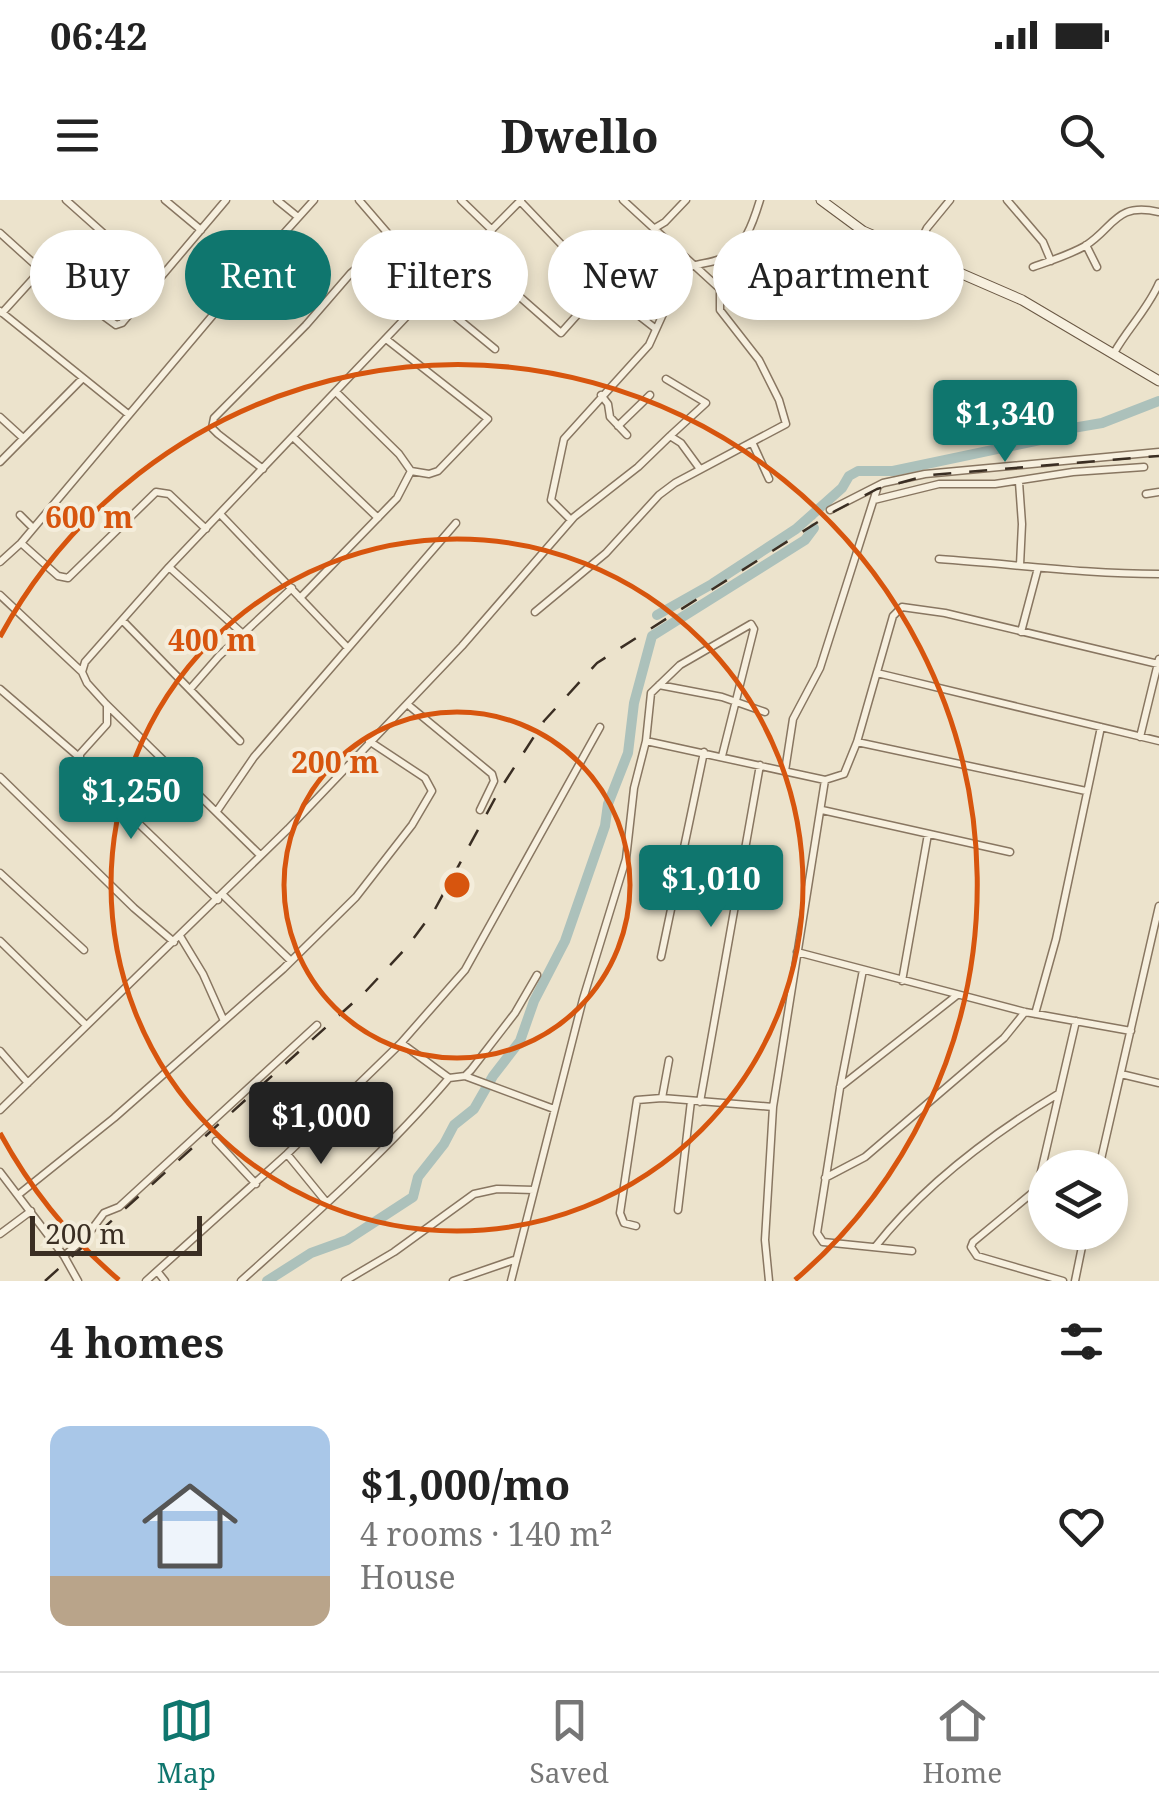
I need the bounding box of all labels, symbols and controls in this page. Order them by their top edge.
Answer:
text: 06:42 [50,9,147,61]
text: Dwello [500,105,659,166]
icon: menu [50,108,105,163]
icon: search [1054,108,1109,163]
chip: Buy [30,230,165,320]
chip: Rent [185,230,331,320]
chip: Filters [351,230,528,320]
chip: New [548,230,693,320]
chip: Apartment [713,230,964,320]
pin: $1,340 [924,380,1086,465]
text: $1,340 [955,391,1055,434]
text: 600 m [45,496,133,537]
text: 400 m [168,619,256,660]
text: 200 m [291,741,379,782]
pin: $1,250 [50,757,212,842]
text: $1,250 [81,768,181,811]
pin: $1,010 [630,845,792,930]
text: $1,010 [661,856,761,899]
centre of rings [439,867,475,903]
pin: $1,000 [240,1082,402,1167]
text: $1,000 [271,1093,371,1136]
map controls [1028,1150,1128,1250]
button: layers [1028,1150,1128,1250]
scale bar [30,1211,202,1256]
text: 200 m [45,1214,126,1252]
text: 4 homes [50,1313,224,1370]
icon: filters [1054,1314,1109,1369]
text: $1,000/mo [360,1455,570,1512]
icon: home [130,1466,250,1586]
icon: heart [1054,1499,1109,1554]
text: 4 rooms · 140 m² [360,1512,613,1555]
text: House [360,1555,456,1598]
tab: Map [157,1693,216,1791]
tab: Saved [530,1693,609,1791]
tab: Home [922,1693,1002,1791]

